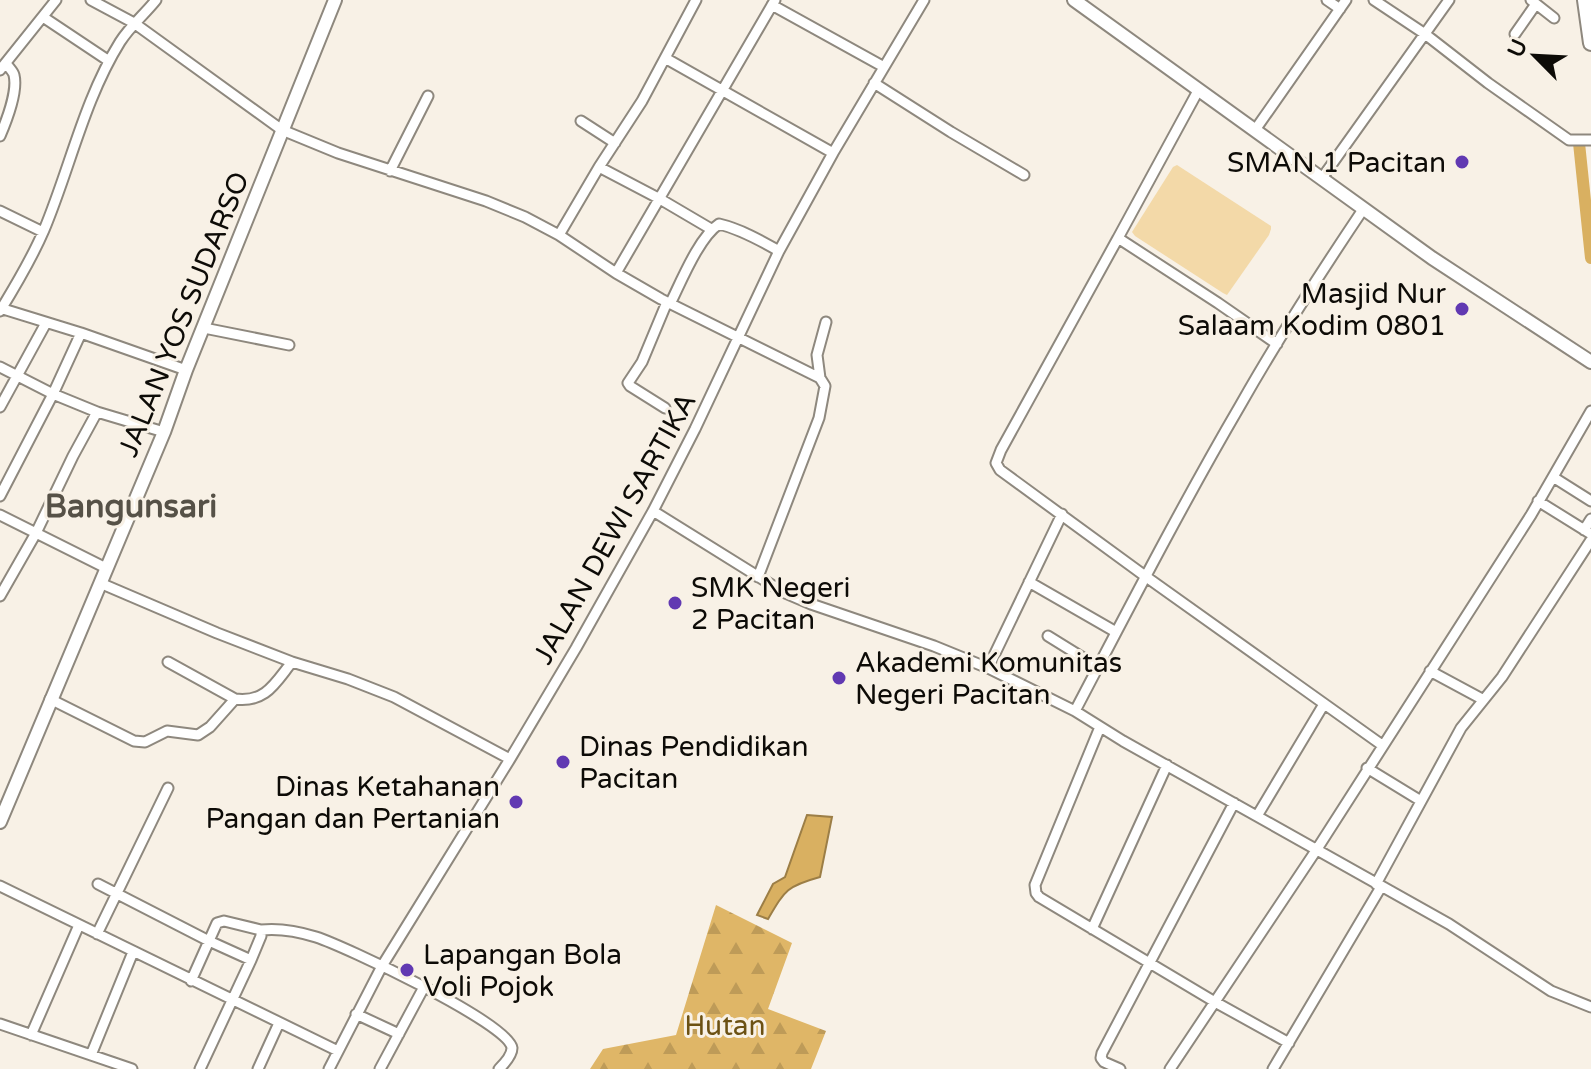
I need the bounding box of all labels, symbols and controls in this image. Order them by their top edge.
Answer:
north arrow [1495,16,1575,96]
text: U [1502,35,1533,61]
place label: SMAN 1 Pacitan [1227,146,1446,180]
marker: SMAN 1 Pacitan [1453,153,1471,171]
street label: JALAN YOS SUDARSO [111,167,257,462]
place label: Masjid Nur Salaam Kodim 0801 [1178,277,1446,343]
marker: Masjid Nur Salaam Kodim 0801 [1453,300,1471,318]
street label: JALAN DEWI SARTIKA [526,387,704,670]
district label: Bangunsari [45,488,217,526]
place label: SMK Negeri 2 Pacitan [691,571,851,637]
marker: SMK Negeri 2 Pacitan [666,594,684,612]
place label: Akademi Komunitas Negeri Pacitan [855,646,1122,712]
marker: Akademi Komunitas Negeri Pacitan [830,669,848,687]
place label: Dinas Pendidikan Pacitan [579,730,809,796]
marker: Dinas Pendidikan Pacitan [554,753,572,771]
place label: Dinas Ketahanan Pangan dan Pertanian [205,770,500,836]
marker: Dinas Ketahanan Pangan dan Pertanian [507,793,525,811]
place label: Lapangan Bola Voli Pojok [423,938,622,1004]
marker: Lapangan Bola Voli Pojok [398,961,416,979]
park label: Hutan [684,1009,766,1043]

